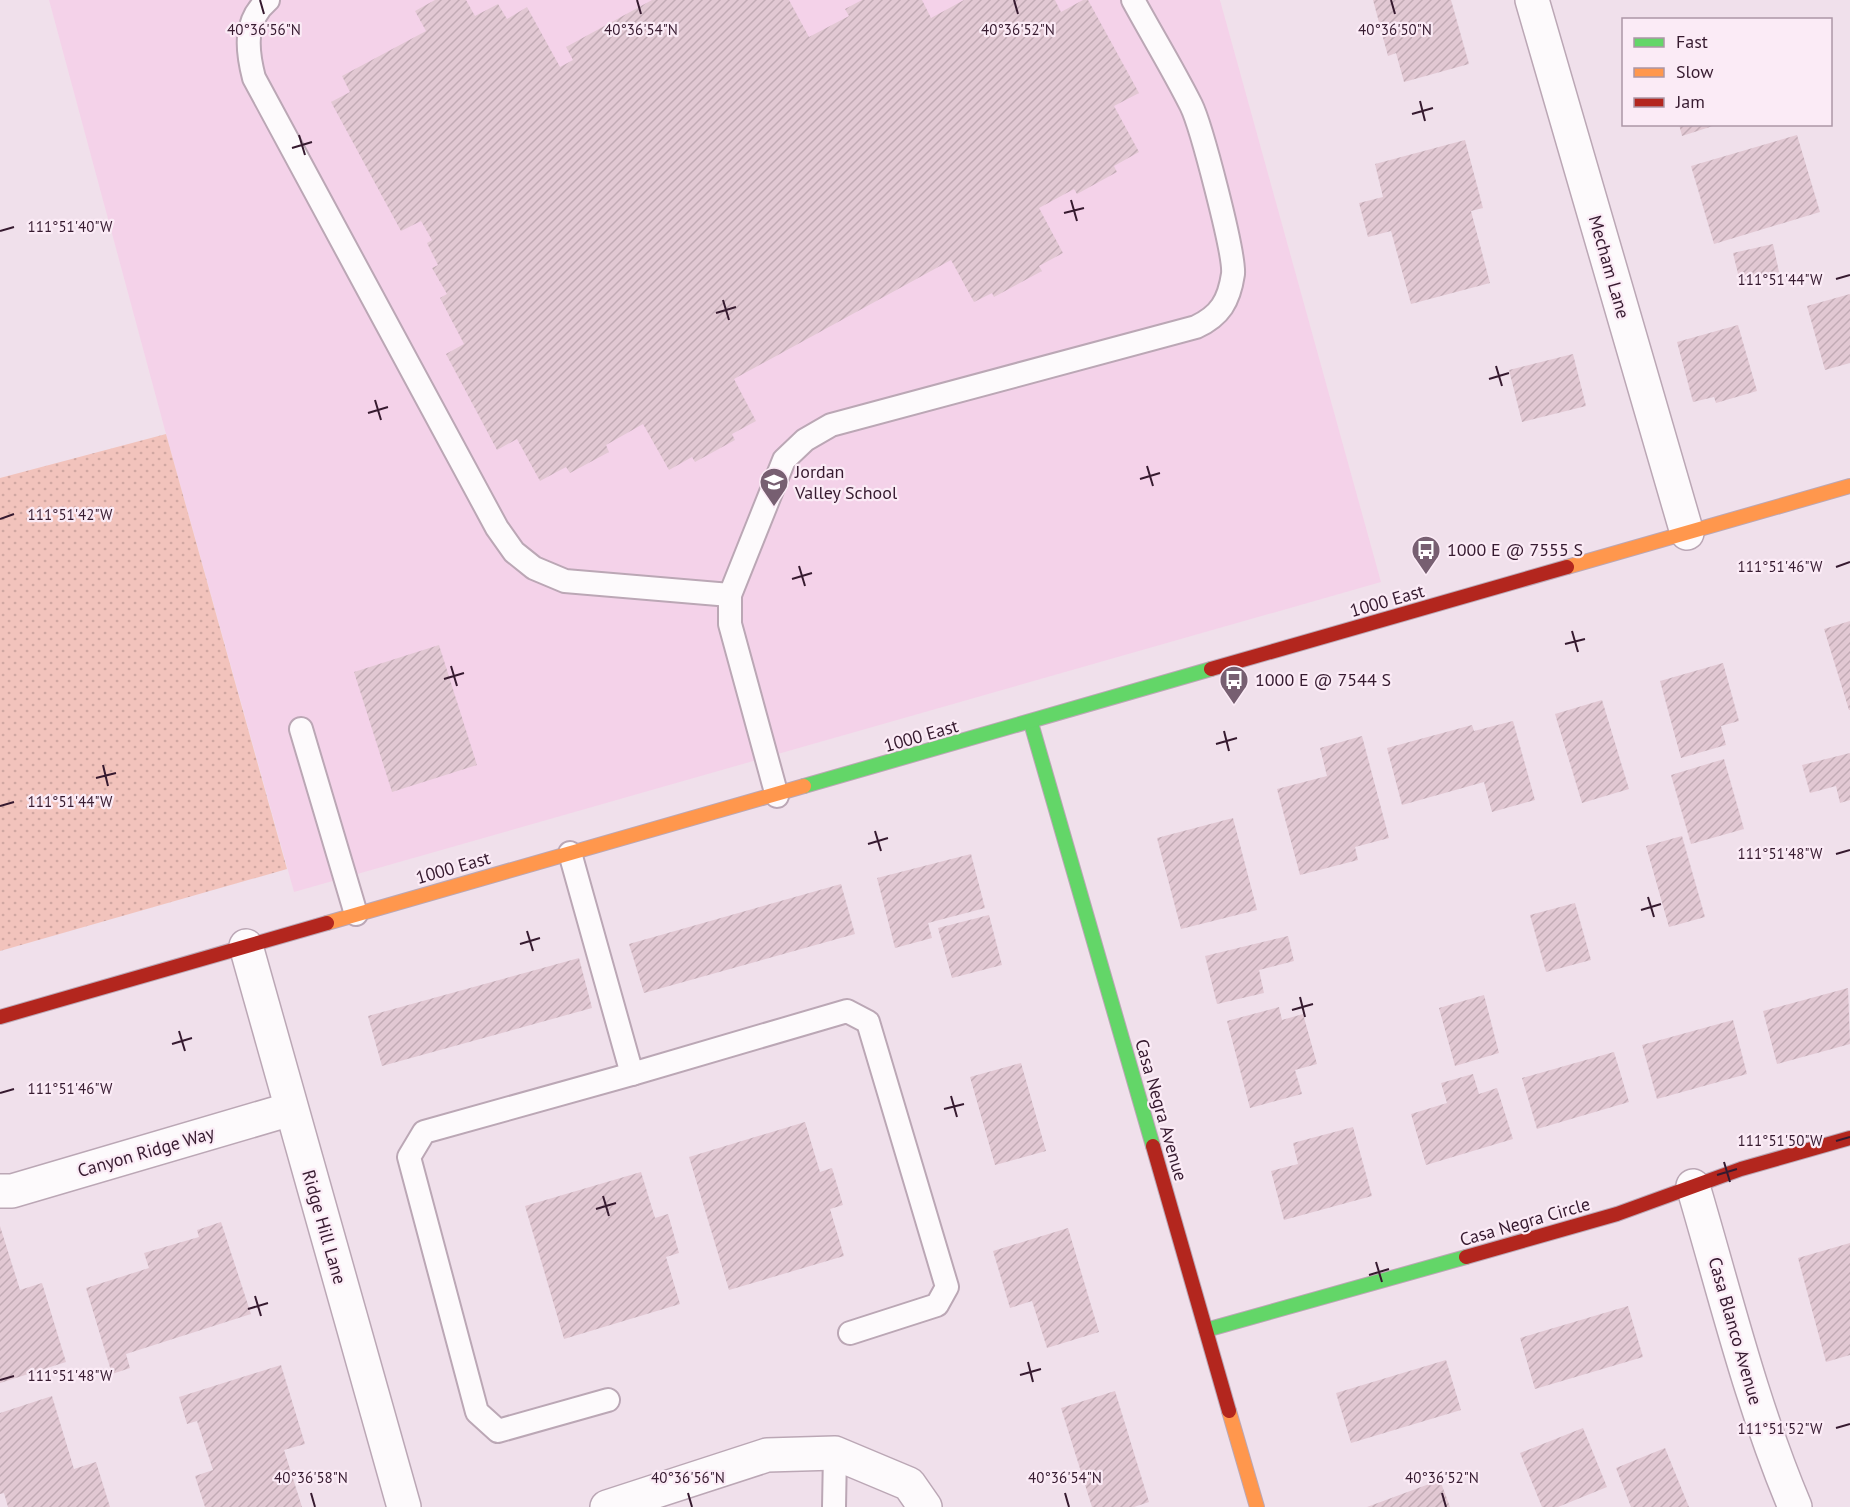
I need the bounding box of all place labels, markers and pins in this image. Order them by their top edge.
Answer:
place label: Jordan Valley School [794,460,898,504]
school or university icon: Jordan Valley School [758,466,790,508]
bus stop icon: 1000 E @ 7555 S [1410,534,1442,576]
place label: 1000 E @ 7555 S [1447,538,1583,561]
bus stop icon: 1000 E @ 7544 S [1218,664,1250,706]
place label: 1000 E @ 7544 S [1255,668,1391,691]

